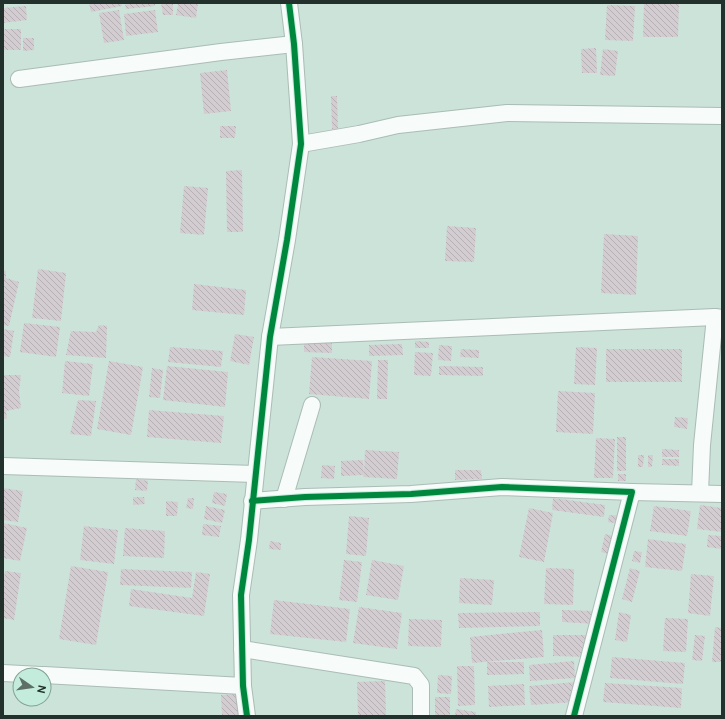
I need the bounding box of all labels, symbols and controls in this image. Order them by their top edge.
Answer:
north arrow [12,667,52,707]
text: N [34,684,49,695]

